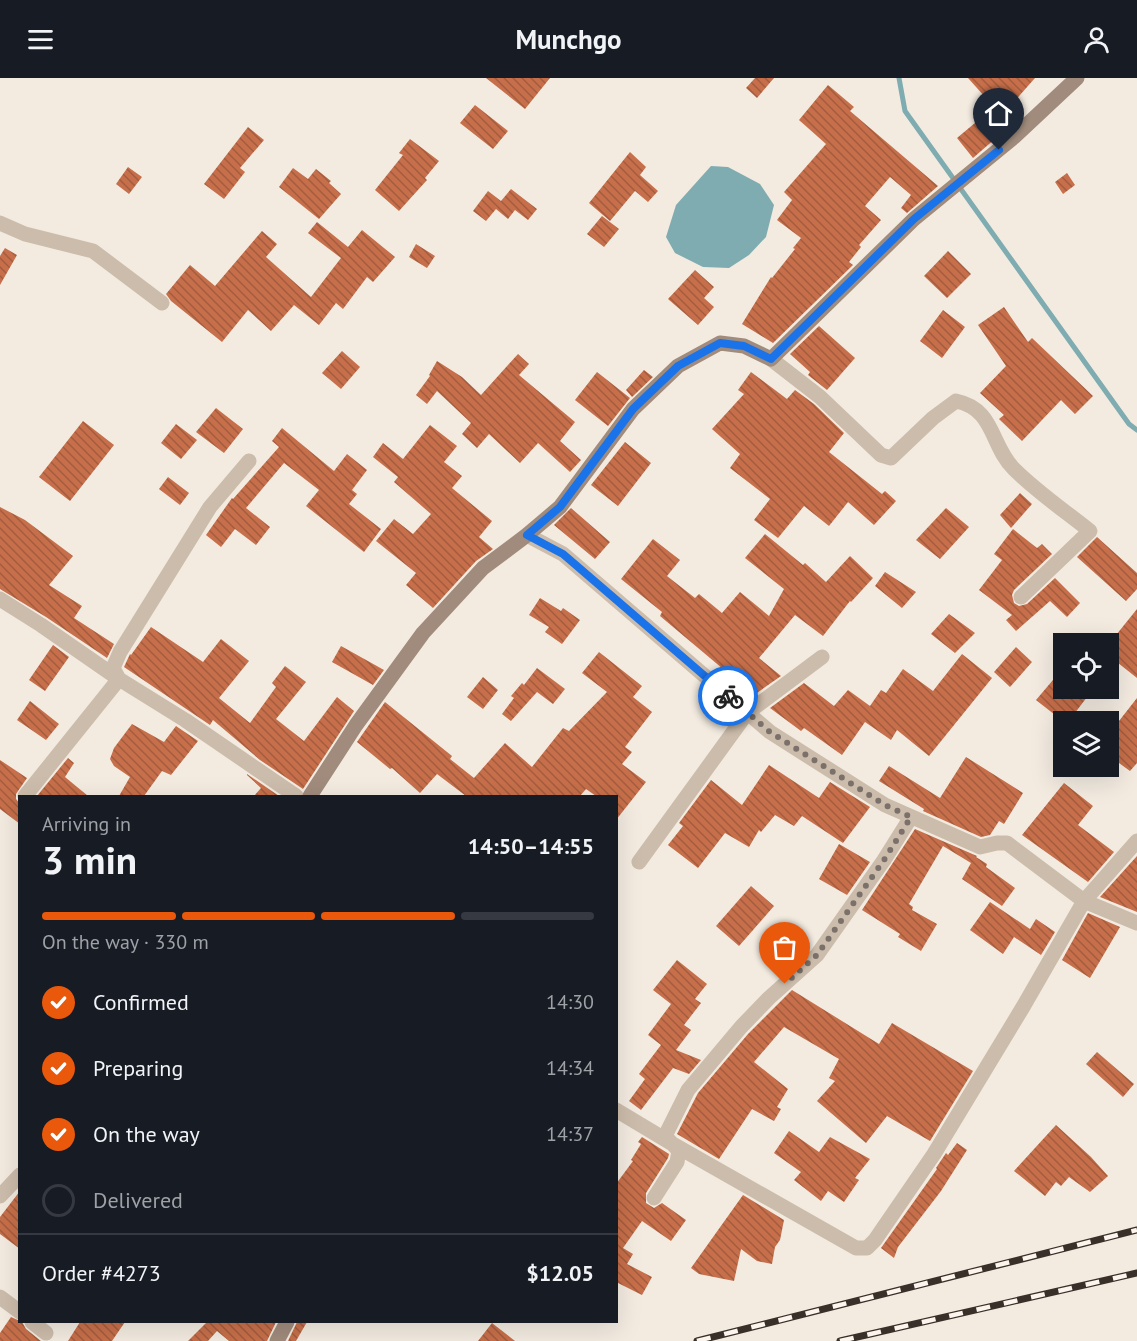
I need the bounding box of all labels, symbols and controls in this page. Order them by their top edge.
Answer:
text: Munchgo [515,22,622,56]
icon: menu [24,23,57,56]
icon: person [1080,23,1113,56]
pin [973,88,1024,150]
icon: home [982,97,1015,130]
map controls [1053,633,1119,777]
button: locate [1053,633,1119,699]
courier [698,666,758,726]
icon: bike [712,680,745,713]
button: layers [1053,711,1119,777]
text: Arriving in [42,811,131,837]
text: 14:50–14:55 [468,832,594,860]
text: 3 min [42,834,137,885]
pin [759,922,810,984]
text: On the way · 330 m [42,929,209,955]
icon: bag [768,931,801,964]
icon: check [42,986,75,1019]
text: Confirmed [93,988,189,1016]
text: 14:30 [546,989,594,1015]
icon: check [42,1052,75,1085]
text: Preparing [93,1054,183,1082]
text: 14:34 [546,1055,594,1081]
icon: check [42,1118,75,1151]
text: On the way [93,1120,200,1148]
text: 14:37 [546,1121,594,1147]
text: Delivered [93,1186,183,1214]
text: Order #4273 [42,1259,161,1287]
text: $12.05 [526,1259,594,1287]

